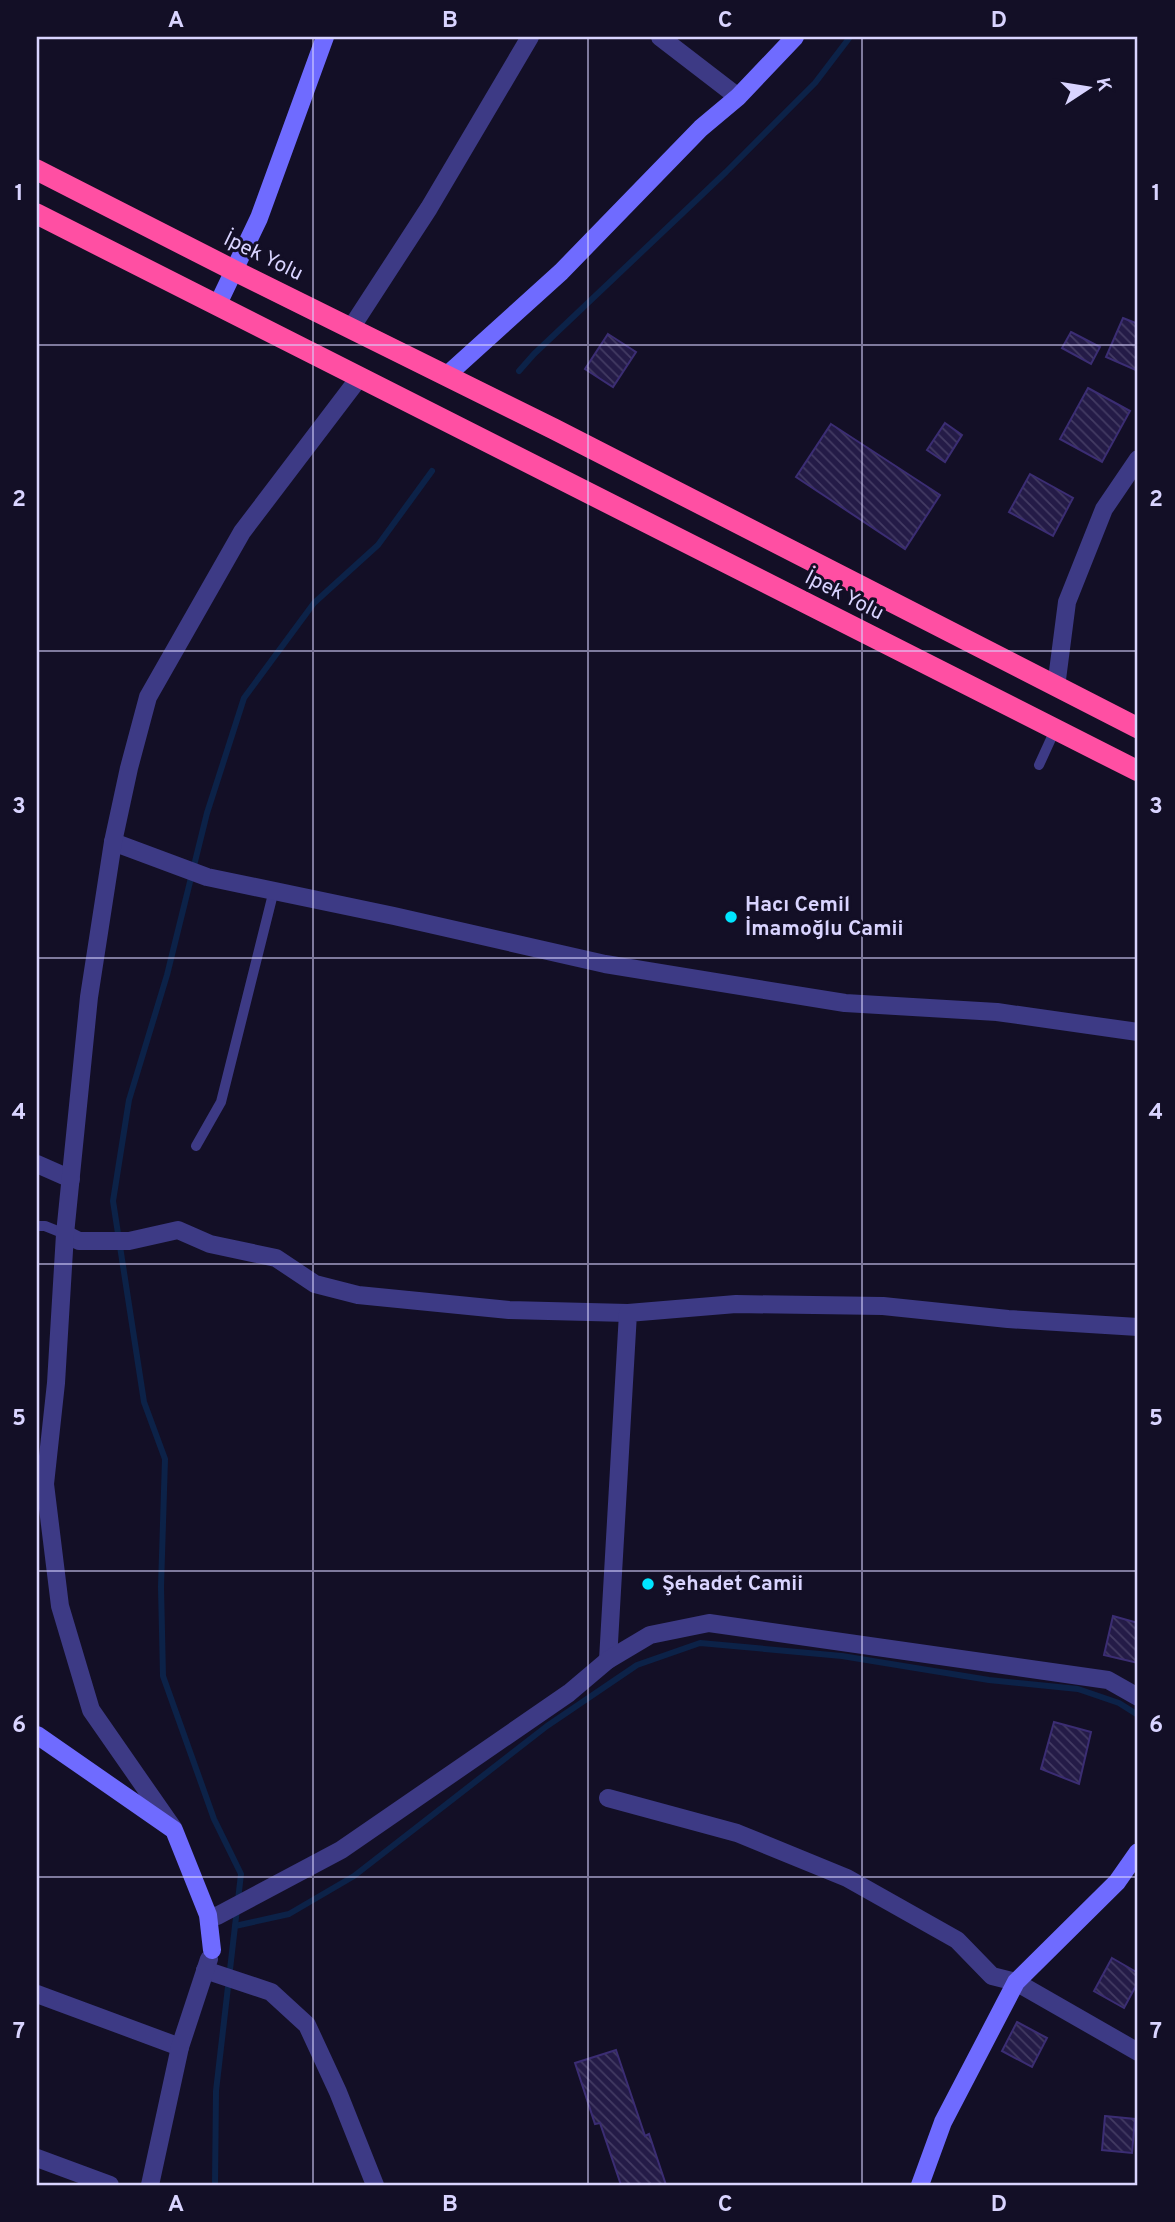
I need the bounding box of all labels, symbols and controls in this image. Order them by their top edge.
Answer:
text: A [168,7,184,36]
text: B [442,7,458,36]
text: C [718,7,732,36]
text: D [991,7,1007,36]
north arrow [1052,52,1122,122]
text: K [1090,76,1116,94]
text: 1 [14,180,24,209]
text: 1 [1151,180,1161,209]
street label: İpek Yolu [219,226,307,288]
text: 2 [12,486,26,515]
text: 2 [1149,486,1163,515]
street label: İpek Yolu [800,565,888,627]
text: 3 [12,793,26,822]
text: 3 [1149,793,1163,822]
place label: Hacı Cemil İmamoğlu Camii [745,892,903,943]
marker: Hacı Cemil İmamoğlu Camii [723,909,739,925]
text: 4 [12,1099,26,1128]
text: 4 [1149,1099,1163,1128]
text: 5 [12,1405,26,1434]
text: 5 [1149,1405,1163,1434]
place label: Şehadet Camii [662,1571,803,1598]
marker: Şehadet Camii [640,1576,656,1592]
text: 6 [12,1712,26,1741]
text: 6 [1149,1712,1163,1741]
text: 7 [13,2018,25,2047]
text: 7 [1150,2018,1162,2047]
text: A [168,2191,184,2220]
text: B [442,2191,458,2220]
text: C [718,2191,732,2220]
text: D [991,2191,1007,2220]

